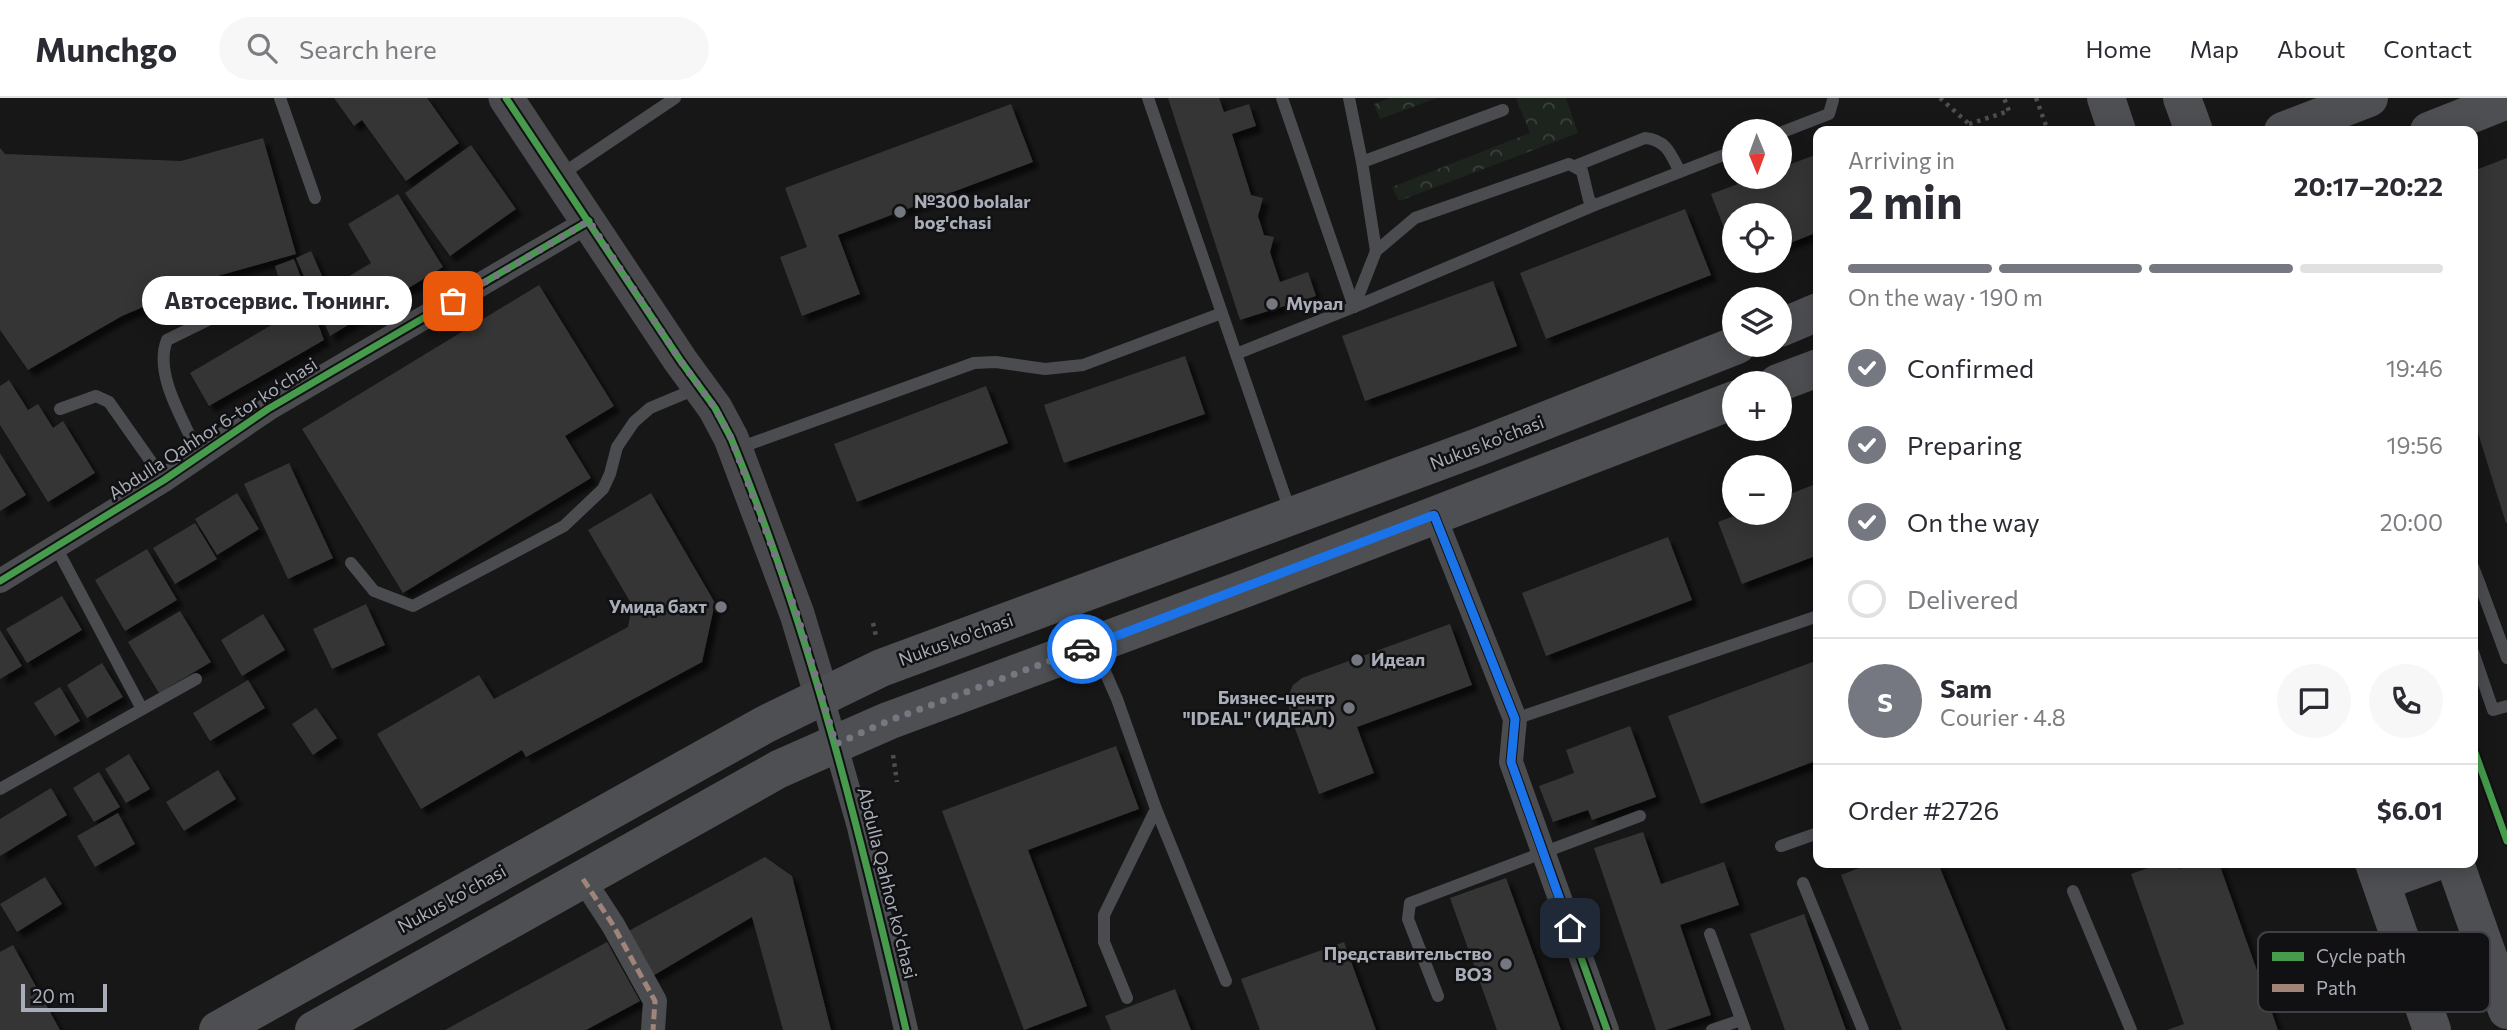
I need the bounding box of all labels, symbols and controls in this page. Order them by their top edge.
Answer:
search box [219,17,709,80]
text: Munchgo [35,28,177,69]
icon: search [243,29,281,67]
text: Search here [299,33,437,64]
text: Home [2086,34,2152,63]
text: Map [2190,34,2239,63]
text: About [2277,34,2345,63]
text: Contact [2383,34,2472,63]
north arrow [1722,119,1792,189]
map controls [1722,119,1792,525]
text: Arriving in [1848,146,1955,174]
text: 20:17–20:22 [2294,170,2443,201]
text: 2 min [1848,172,1963,228]
place label: №300 bolalar bog'chasi [914,190,1031,233]
button: locate [1722,203,1792,273]
marker: №300 bolalar bog'chasi [892,204,908,220]
pin [423,271,483,331]
callout: Автосервис. Тюнинг. [141,276,411,326]
icon: bag [434,282,472,320]
text: On the way · 190 m [1848,283,2043,311]
text: Автосервис. Тюнинг. [164,286,390,314]
button: layers [1722,287,1792,357]
place label: Мурал [1286,292,1343,314]
marker: Мурал [1264,296,1280,312]
icon: check [1848,349,1886,387]
street label: Abdulla Qahhor 6-tor koʻchasi [104,352,321,504]
text: Confirmed [1907,352,2034,383]
text: 19:46 [2386,354,2443,382]
button: + [1722,371,1792,441]
street label: Nukus ko'chasi [1427,410,1547,474]
icon: check [1848,426,1886,464]
text: Preparing [1907,429,2022,460]
text: 19:56 [2387,431,2443,459]
button: − [1722,455,1792,525]
icon: check [1848,503,1886,541]
text: On the way [1907,506,2040,537]
text: 20:00 [2380,508,2443,536]
text: Delivered [1907,583,2018,614]
place label: Умида бахт [609,595,707,617]
marker: Умида бахт [713,599,729,615]
street label: Nukus ko'chasi [895,608,1016,670]
courier [1047,614,1117,684]
icon: car [1063,630,1101,668]
place label: Идеал [1371,648,1425,670]
marker: Идеал [1349,652,1365,668]
button: chat [2277,664,2351,738]
button: phone [2369,664,2443,738]
text: Sam [1940,672,1992,703]
place label: Бизнес-центр "IDEAL" (ИДЕАЛ) [1183,686,1335,729]
text: S [1877,686,1893,717]
marker: Бизнес-центр "IDEAL" (ИДЕАЛ) [1341,700,1357,716]
text: Courier · 4.8 [1940,703,2066,731]
street label: Abdulla Qahhor ko'chasi [853,785,922,981]
text: Order #2726 [1848,794,1999,825]
text: $6.01 [2377,794,2443,825]
street label: Nukus ko'chasi [394,859,509,937]
pin [1540,898,1600,958]
icon: home [1551,909,1589,947]
legend [2258,932,2490,1012]
place label: Представительство ВОЗ [1324,942,1492,985]
text: Cycle path [2316,944,2406,967]
marker: Представительство ВОЗ [1498,956,1514,972]
text: Path [2316,976,2357,999]
scale bar [21,981,107,1013]
text: 20 m [32,984,75,1007]

